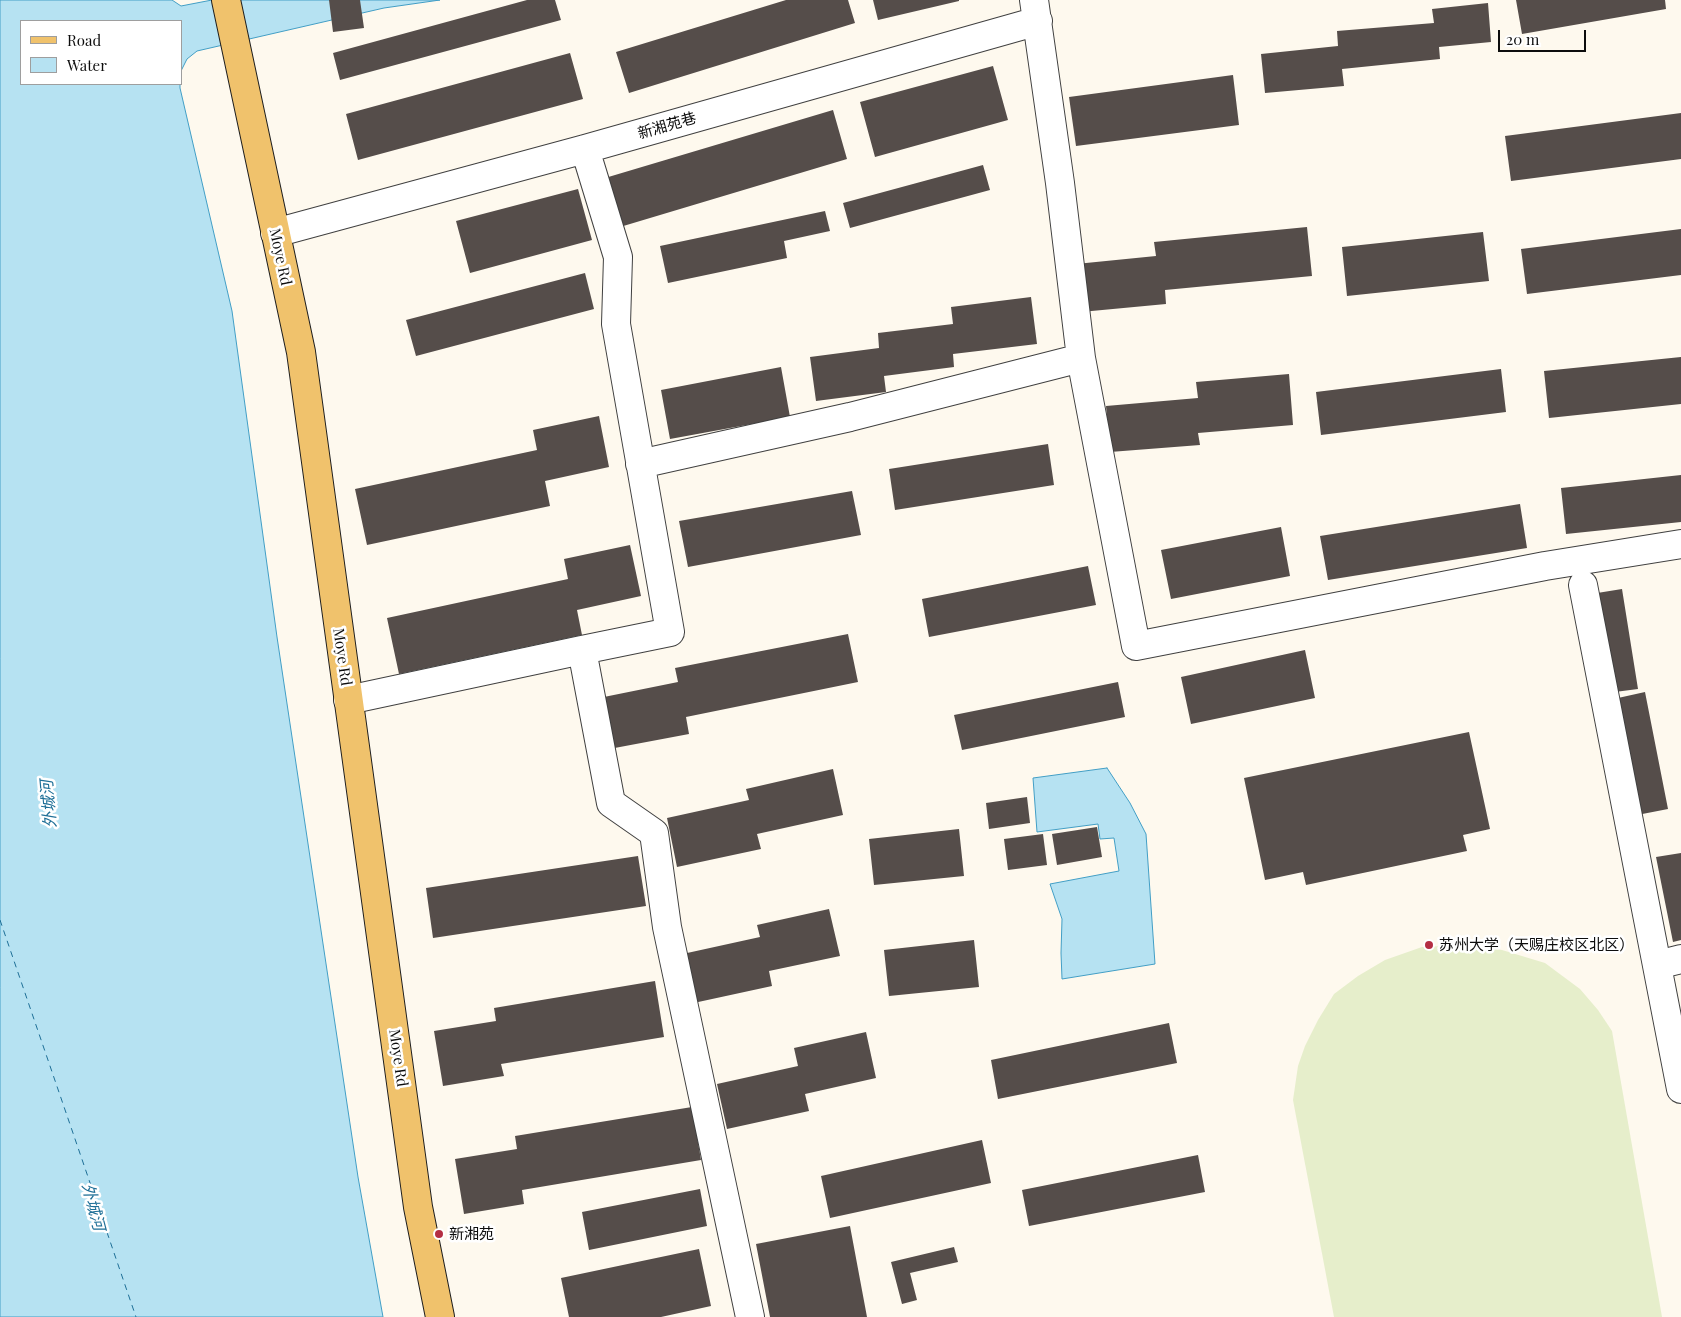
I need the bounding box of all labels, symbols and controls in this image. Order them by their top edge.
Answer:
legend [20,20,182,85]
scale bar [1501,20,1588,52]
text: 20 m [1506,29,1539,49]
text: Road [67,30,101,50]
text: Water [67,55,107,75]
street label: 新湘苑巷 [636,109,698,143]
street label: Moye Rd [265,227,295,287]
street label: Moye Rd [329,627,355,687]
water label: 外城河 [37,779,61,829]
place label: 苏州大学（天赐庄校区北区） [1439,936,1634,954]
marker: 苏州大学（天赐庄校区北区） [1423,939,1435,951]
street label: Moye Rd [385,1028,411,1088]
water label: 外城河 [78,1181,108,1233]
place label: 新湘苑 [449,1225,494,1243]
marker: 新湘苑 [433,1228,445,1240]

